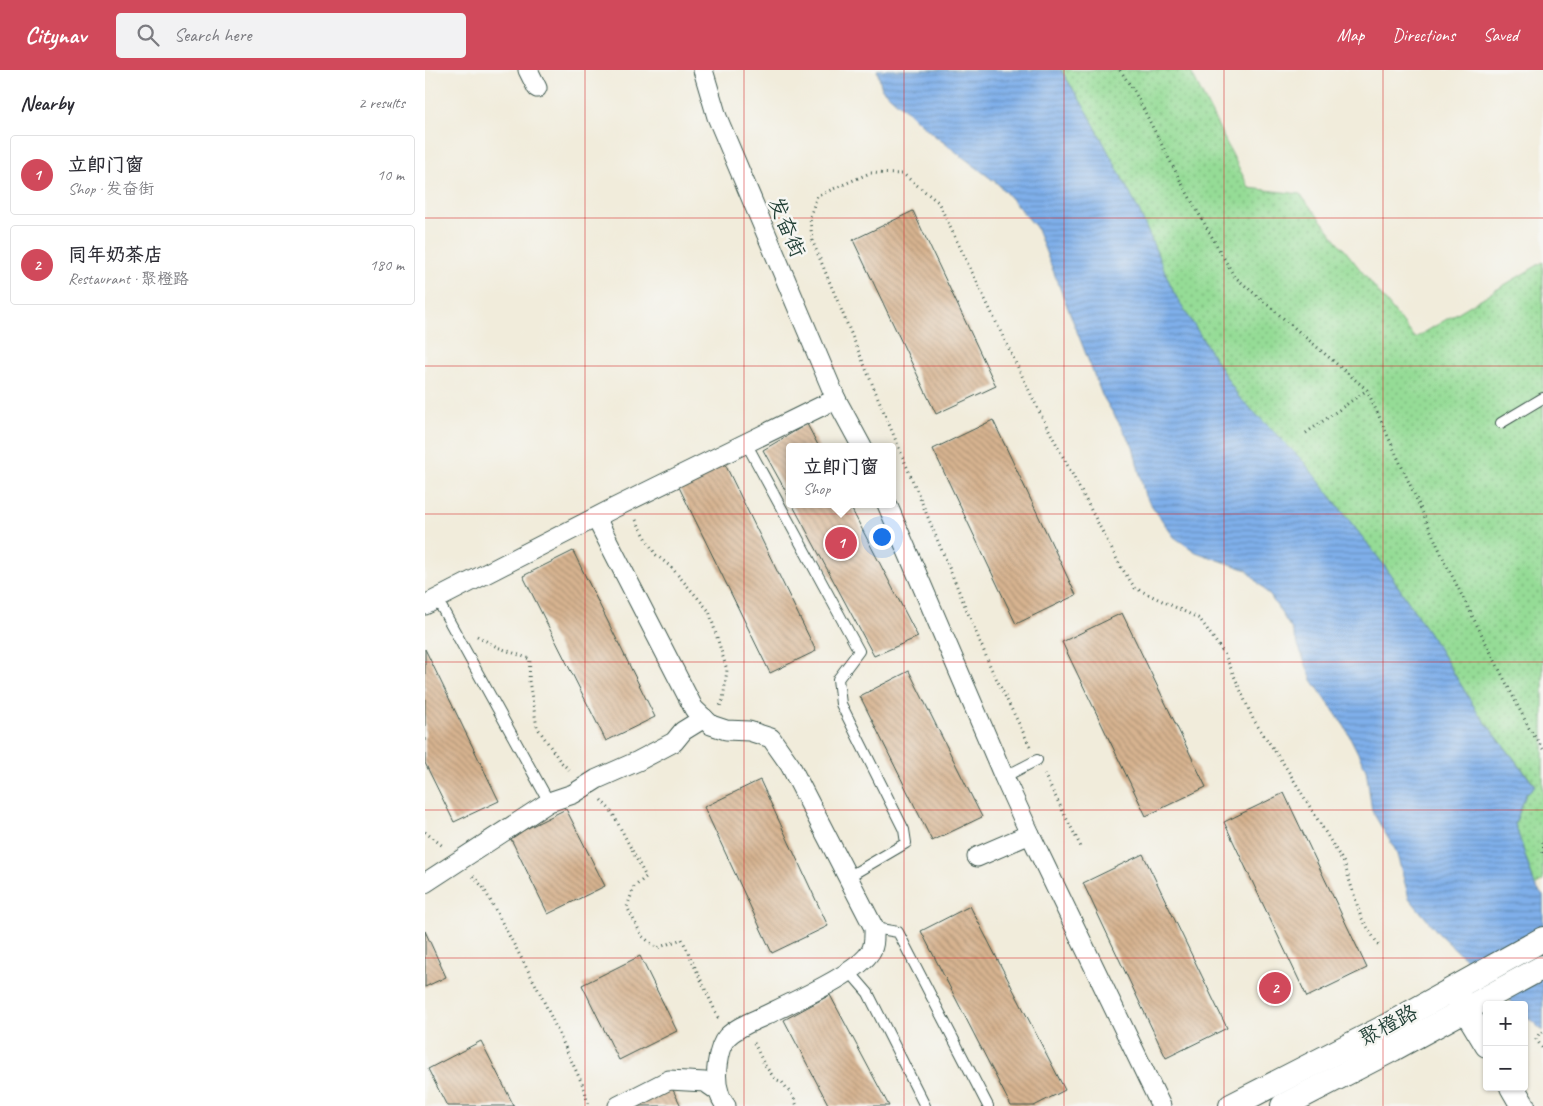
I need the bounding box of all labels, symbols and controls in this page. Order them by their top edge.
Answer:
search box [116,13,466,58]
text: Citynav [25,20,86,50]
icon: search [134,21,162,49]
text: Search here [174,23,251,47]
text: Map [1337,24,1364,46]
text: Directions [1392,24,1455,46]
text: Saved [1483,24,1518,46]
text: Nearby [20,90,73,116]
text: 2 results [358,93,405,113]
text: 立即门窗 [68,153,144,177]
text: 1 [33,165,41,185]
text: 10 m [377,165,404,185]
text: Shop · 发奋街 [68,179,154,199]
street label: 发奋街 [763,193,811,261]
text: 同年奶茶店 [68,243,163,267]
text: 2 [33,255,41,275]
text: 180 m [370,255,404,275]
text: Restaurant · 聚橙路 [68,269,189,289]
popup [786,443,896,508]
text: 立即门窗 [803,455,879,479]
text: Shop [803,479,830,499]
pin: 1 [825,524,857,562]
your location [869,524,895,550]
pin: 2 [1259,969,1291,1007]
street label: 聚橙路 [1354,999,1422,1051]
map controls [1483,1001,1528,1091]
button: + [1483,1001,1528,1046]
button: − [1483,1046,1528,1091]

